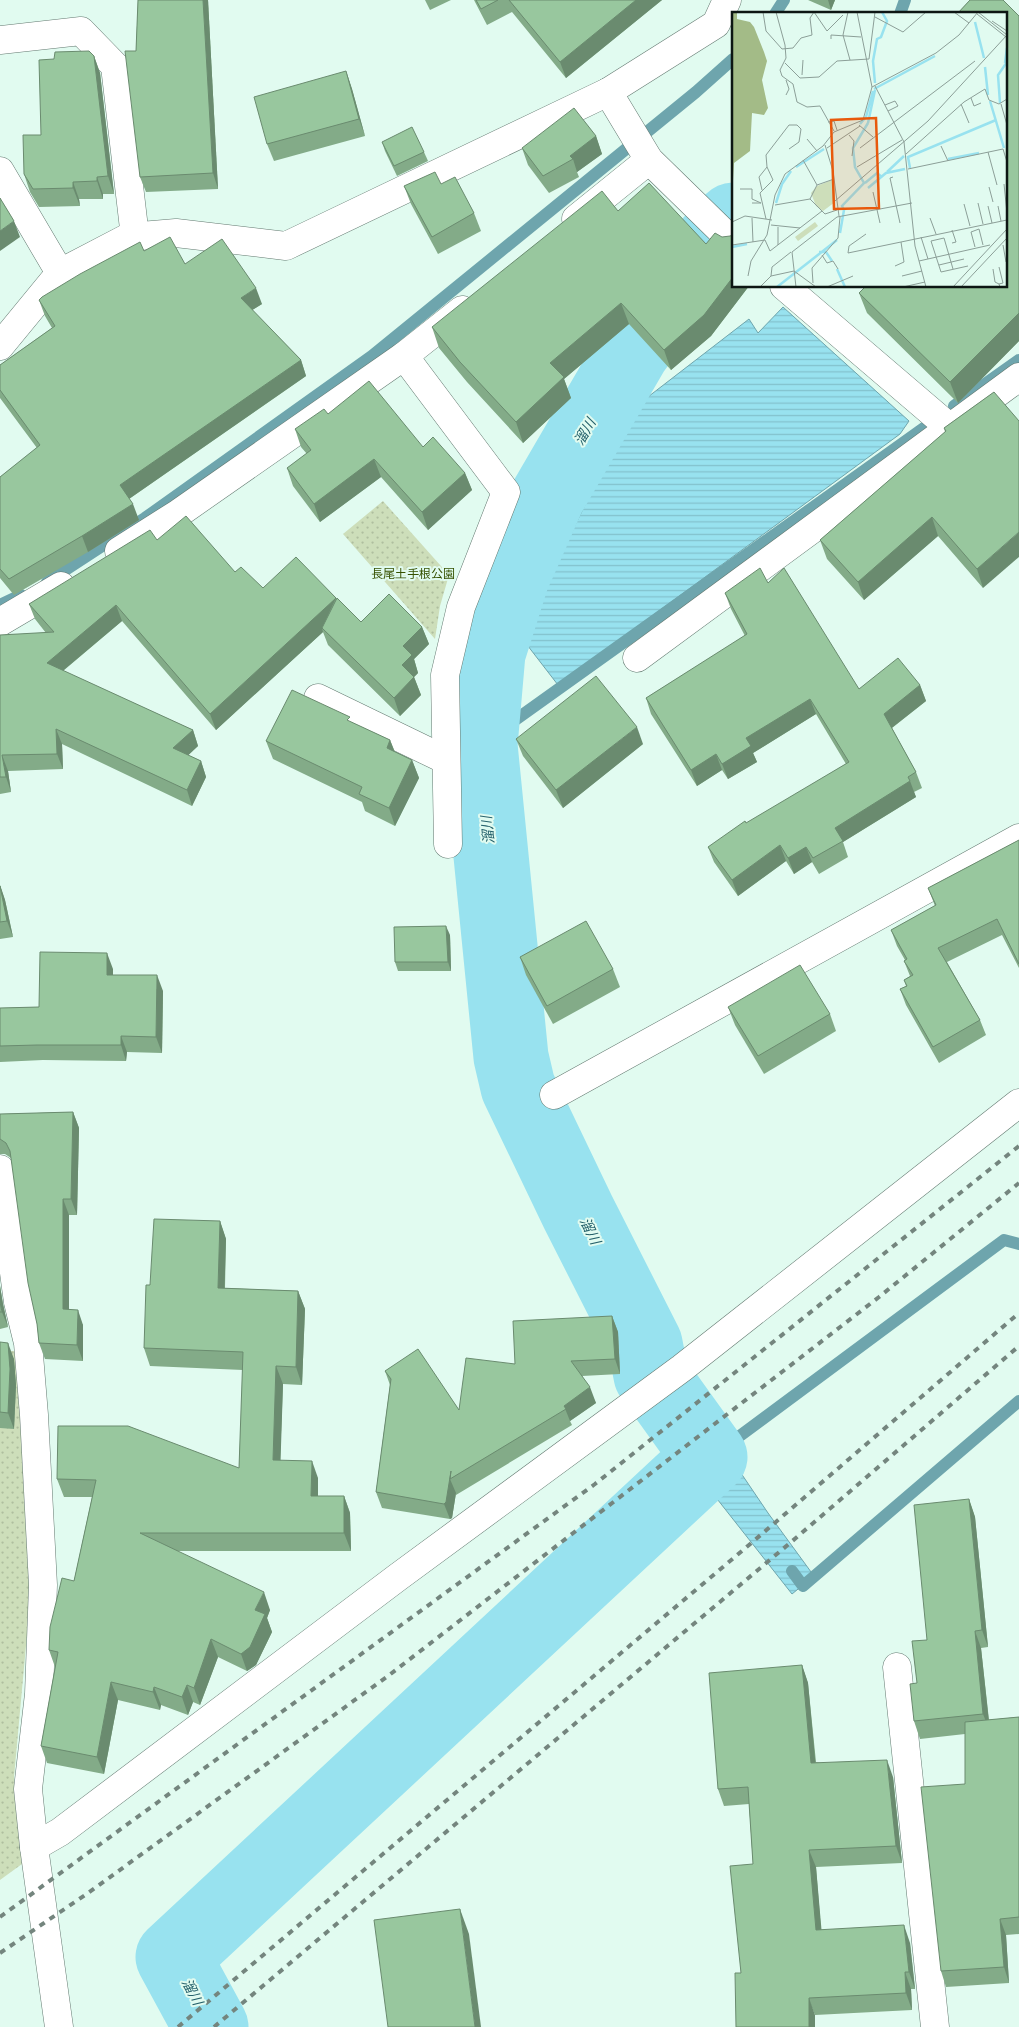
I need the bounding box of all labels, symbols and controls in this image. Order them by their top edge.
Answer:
inset map [732,12,1006,288]
water label: 溜川 [571,414,600,448]
park label: 長尾土手根公園 [371,567,455,581]
water label: 溜川 [478,813,498,845]
water label: 溜川 [576,1215,605,1249]
water label: 溜川 [178,1976,207,2010]

